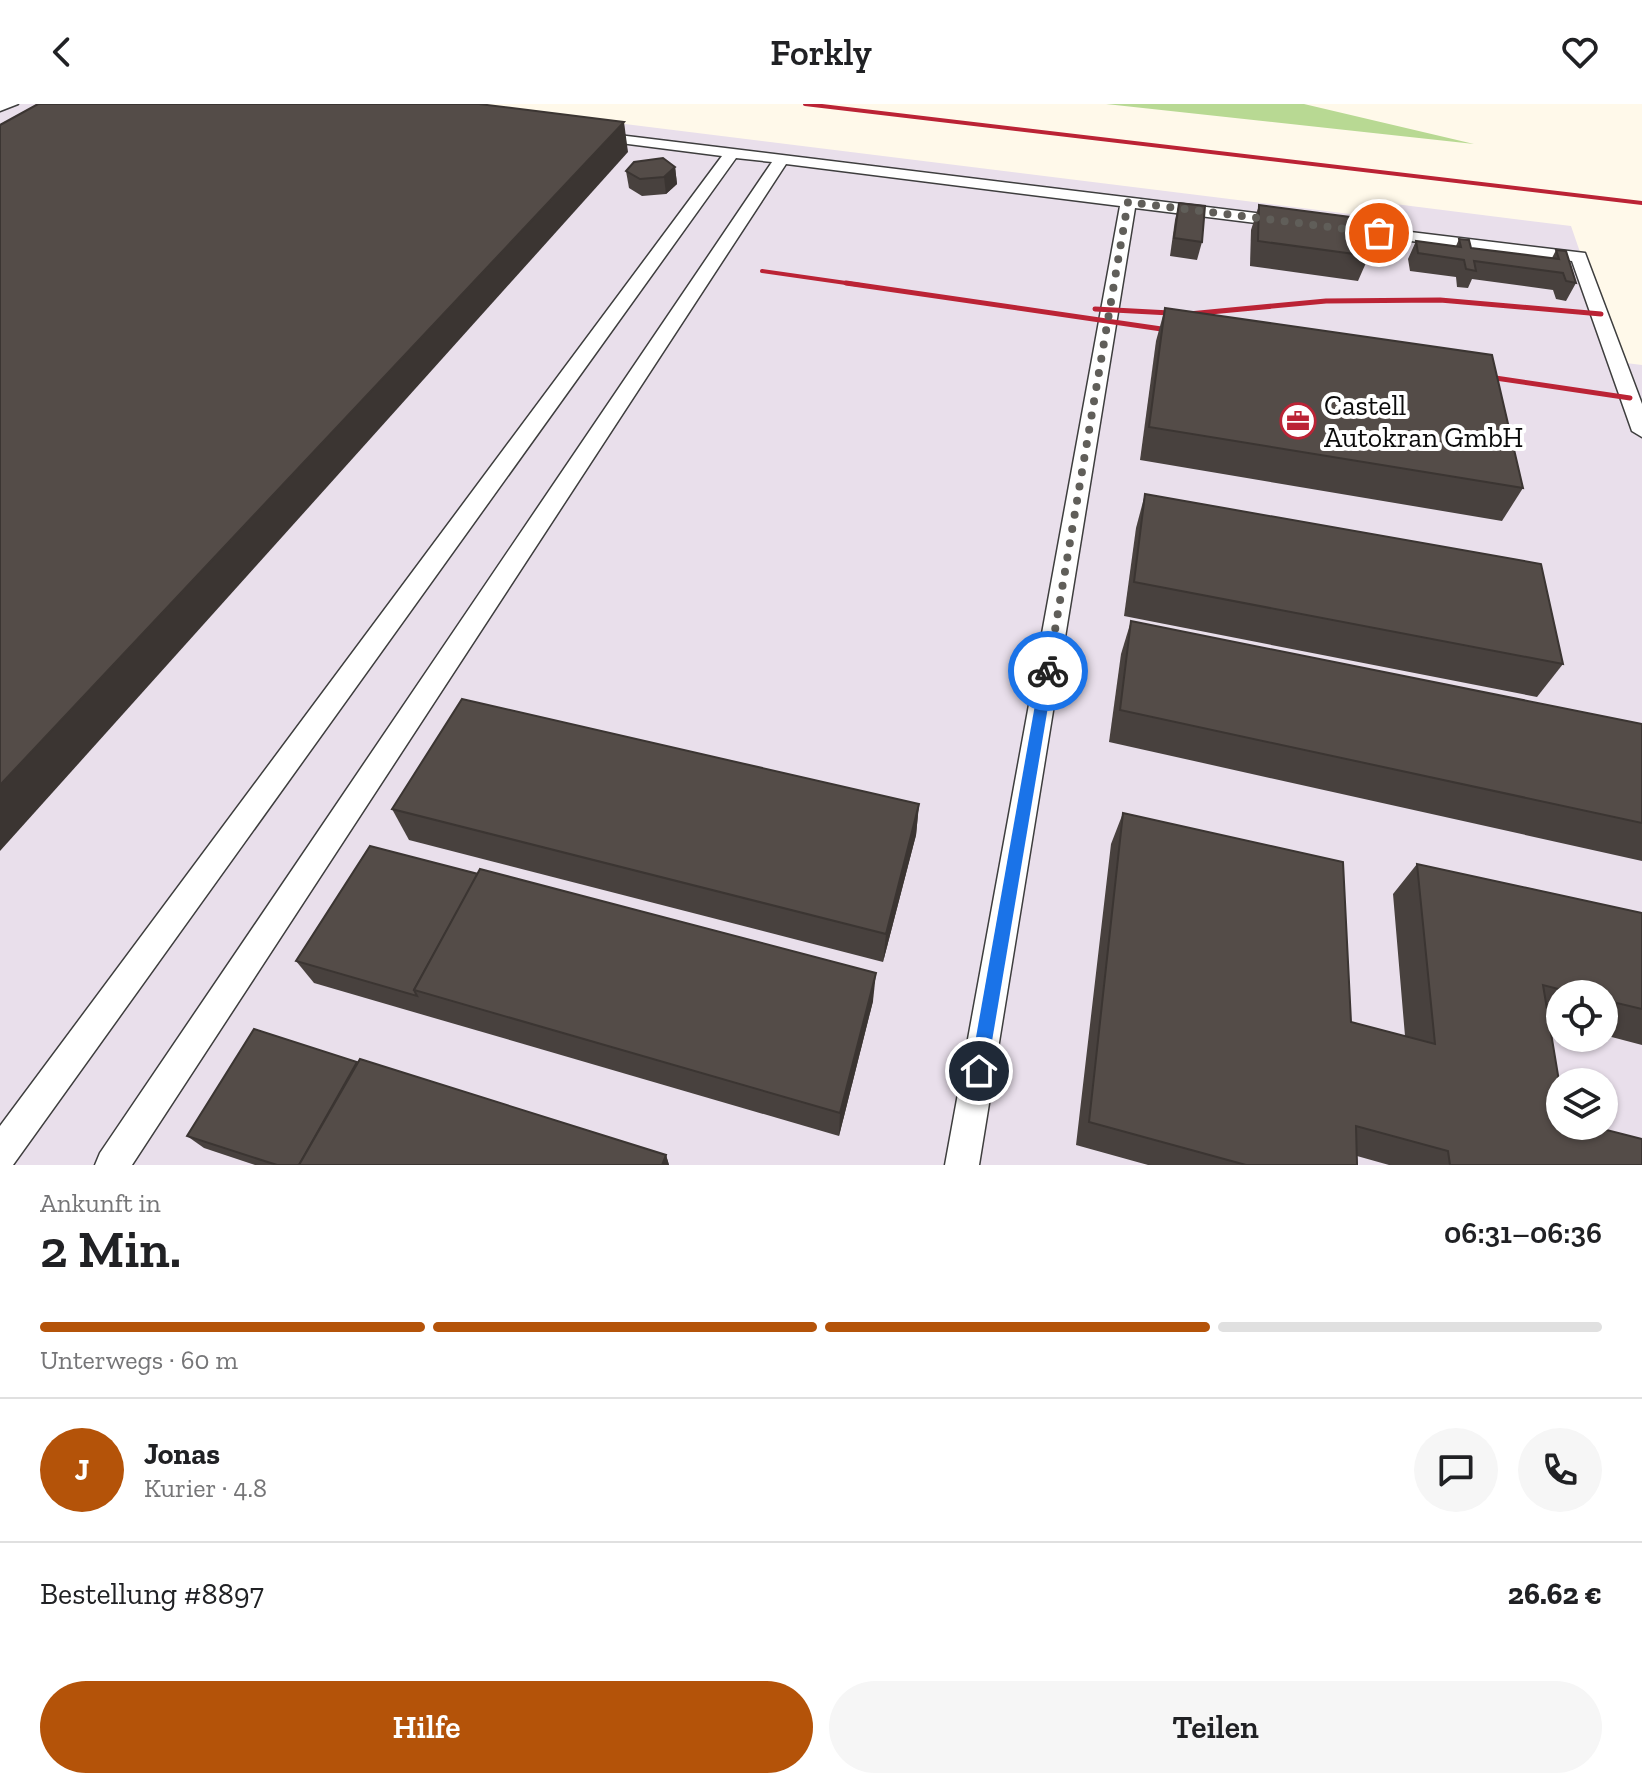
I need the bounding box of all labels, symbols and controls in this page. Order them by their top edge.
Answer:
icon: back [40,30,84,74]
icon: heart [1558,30,1602,74]
text: Forkly [770,31,872,74]
pin [1345,199,1413,267]
icon: bag [1357,211,1401,255]
place label: Castell Autokran GmbH [1324,389,1523,454]
office icon: Castell Autokran GmbH [1279,402,1317,440]
courier [1008,631,1088,711]
icon: bike [1026,649,1070,693]
map controls [1546,980,1618,1140]
button: locate [1546,980,1618,1052]
pin [945,1037,1013,1105]
icon: home [957,1049,1001,1093]
button: layers [1546,1068,1618,1140]
text: Ankunft in [40,1187,161,1219]
text: 06:31–06:36 [1444,1215,1602,1251]
text: 2 Min. [40,1218,181,1280]
text: Unterwegs · 60 m [40,1344,238,1376]
button: chat [1414,1428,1498,1512]
button: phone [1518,1428,1602,1512]
text: Jonas [144,1436,220,1472]
text: J [75,1452,89,1488]
text: Kurier · 4.8 [144,1472,267,1504]
text: Bestellung #8897 [40,1576,264,1612]
text: 26.62 € [1508,1576,1602,1612]
button: Hilfe [40,1681,813,1773]
button: Teilen [829,1681,1602,1773]

